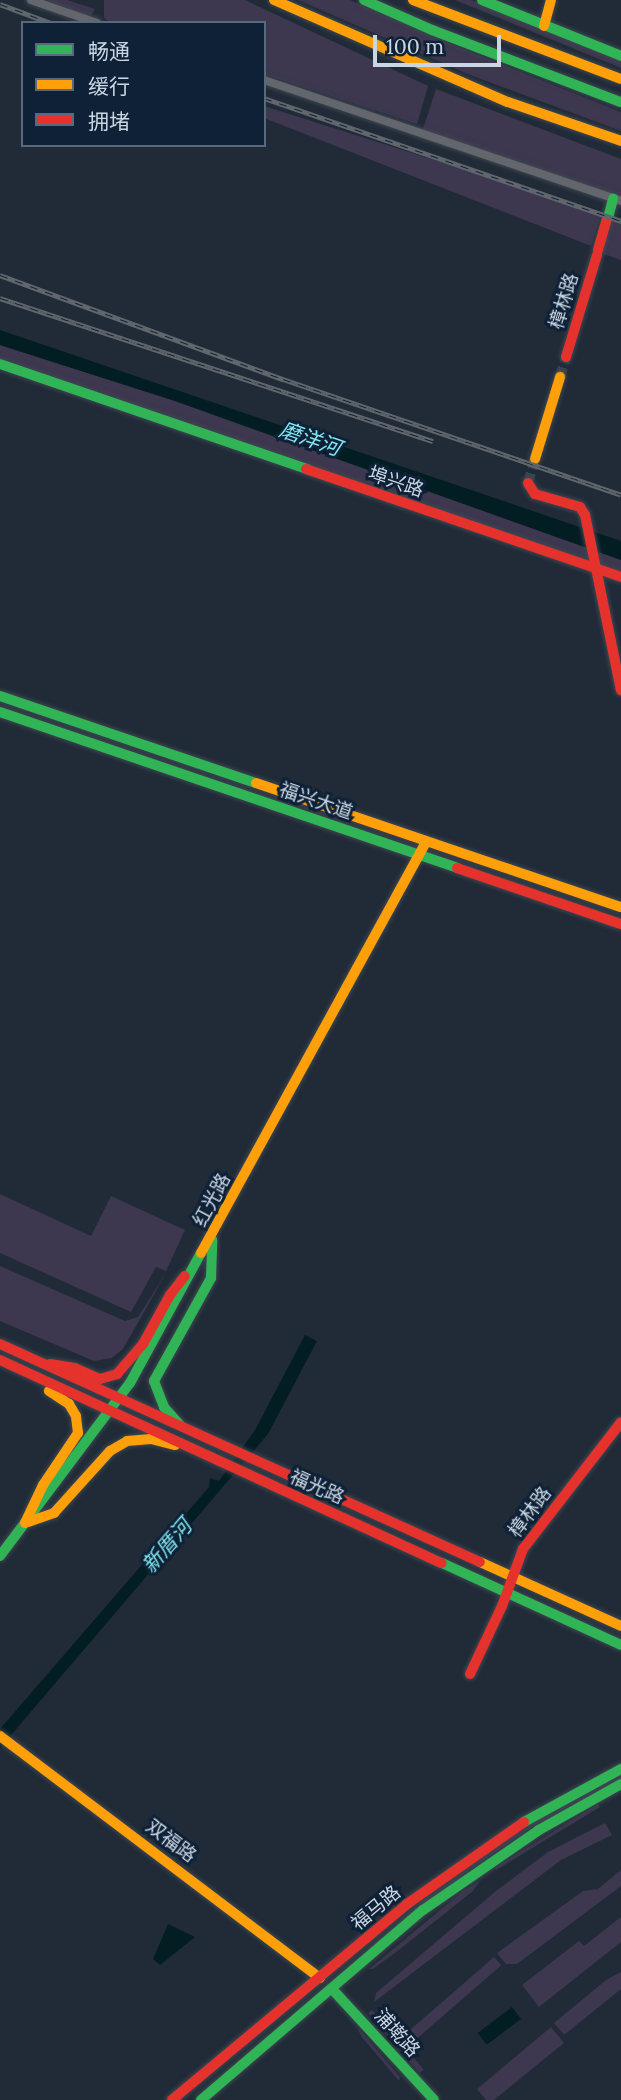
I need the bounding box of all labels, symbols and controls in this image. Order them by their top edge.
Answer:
legend [21,21,266,147]
scale bar [376,21,504,65]
text: 100 m [386,33,444,60]
text: 畅通 [88,38,130,65]
text: 缓行 [88,73,130,100]
text: 拥堵 [88,108,130,135]
street label: 樟林路 [545,270,583,332]
water label: 磨洋河 [276,417,344,461]
street label: 埠兴路 [365,462,427,502]
street label: 福兴大道 [276,778,356,824]
street label: 红光路 [189,1169,235,1231]
street label: 福光路 [286,1465,348,1509]
street label: 樟林路 [504,1482,556,1542]
water label: 新厝河 [137,1514,197,1578]
street label: 双福路 [141,1815,201,1867]
street label: 福马路 [347,1881,405,1935]
street label: 浦墘路 [369,2004,425,2062]

